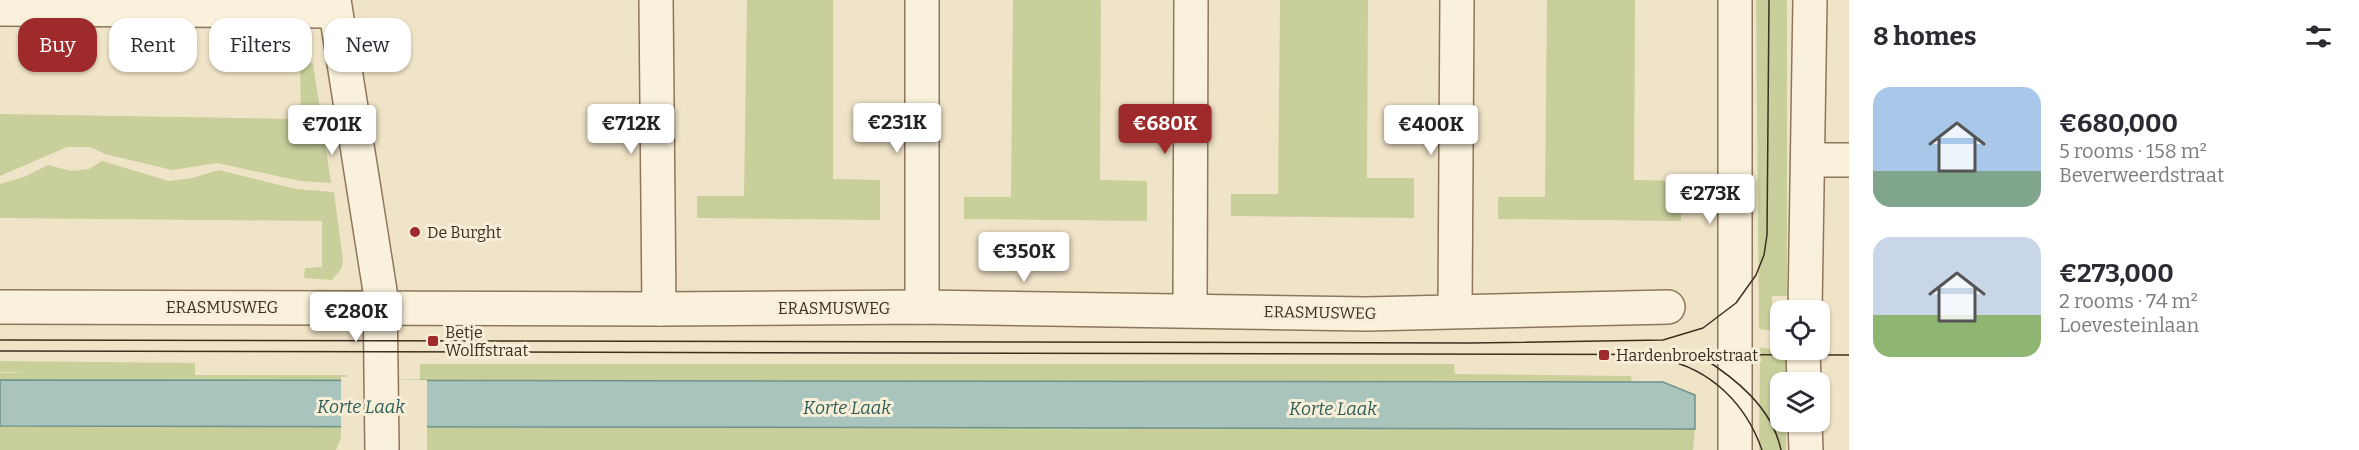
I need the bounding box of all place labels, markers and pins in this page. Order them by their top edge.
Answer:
pin: €231K [855,103,939,154]
pin: €712K [589,104,673,155]
pin: €680K [1123,104,1207,155]
pin: €701K [290,105,374,156]
pin: €400K [1389,105,1473,156]
pin: €273K [1668,174,1752,225]
place label: De Burght [427,223,502,242]
marker: De Burght [408,225,422,239]
pin: €350K [982,232,1066,283]
pin: €280K [314,292,398,343]
place label: Betje Wolffstraat [445,323,528,360]
marker: Betje Wolffstraat [426,334,440,348]
place label: Hardenbroekstraat [1616,346,1758,365]
marker: Hardenbroekstraat [1597,348,1611,362]

